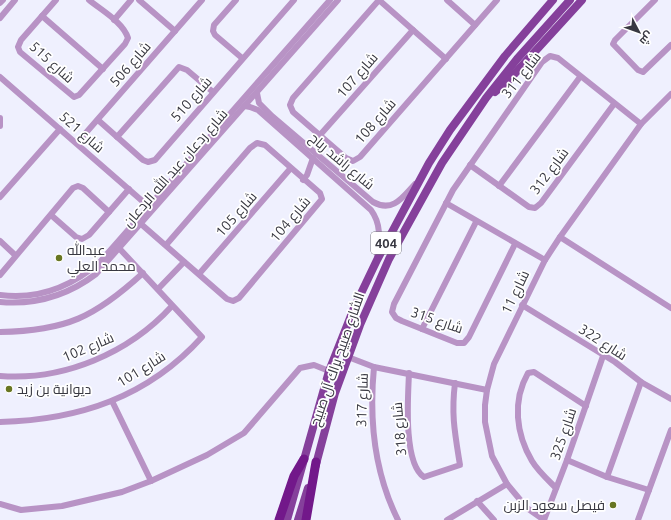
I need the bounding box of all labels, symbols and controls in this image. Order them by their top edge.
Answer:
north arrow [619,12,659,52]
text: ش [637,29,656,48]
street label: شارع 515 [26,38,77,87]
street label: شارع 506 [106,38,155,90]
street label: شارع 107 [333,49,382,101]
street label: شارع 311 [498,49,545,102]
street label: شارع 510 [167,73,216,125]
street label: شارع 108 [351,95,400,147]
street label: شارع ردعان عبد الله الردعان [119,105,231,231]
street label: شارع 521 [56,108,108,157]
street label: شارع راشد رباح [306,129,378,194]
street label: شارع 312 [526,145,572,198]
street label: شارع 105 [212,188,261,240]
street label: شارع 104 [267,193,314,245]
road number: 404 [371,232,401,254]
place label: عبدالله محمد العلي [67,241,136,278]
marker: عبدالله محمد العلي [54,253,64,263]
street label: شارع 11 [498,268,533,317]
street label: الشارع صبيح براك آل صبيح [307,290,368,429]
street label: شارع 315 [409,304,465,337]
street label: شارع 322 [575,321,630,364]
street label: شارع 102 [60,329,116,366]
street label: شارع 101 [114,348,169,391]
street label: شارع 317 [353,373,372,427]
place label: ديوانية بن زيد [17,381,91,397]
marker: ديوانية بن زيد [4,384,14,394]
street label: شارع 318 [389,401,410,457]
street label: شارع 325 [547,406,580,462]
place label: فيصل سعود الزبن [504,497,605,513]
marker: فيصل سعود الزبن [608,500,618,510]

